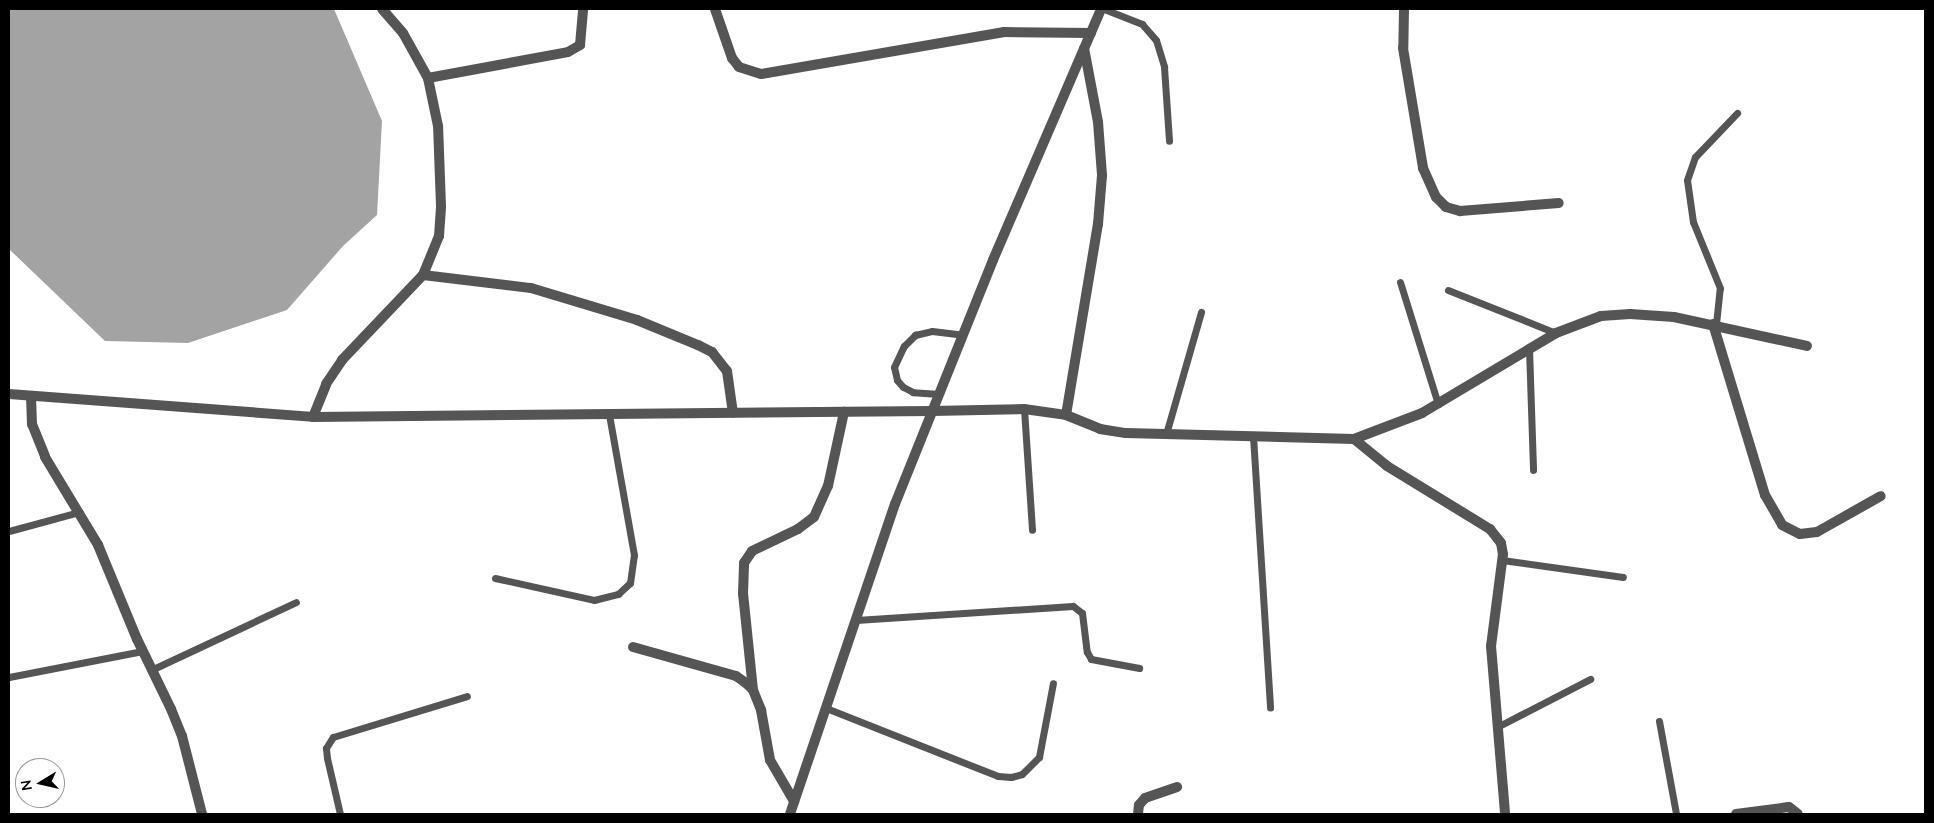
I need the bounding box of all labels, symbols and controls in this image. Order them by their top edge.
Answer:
north arrow [15,758,65,808]
text: N [16,779,36,792]

